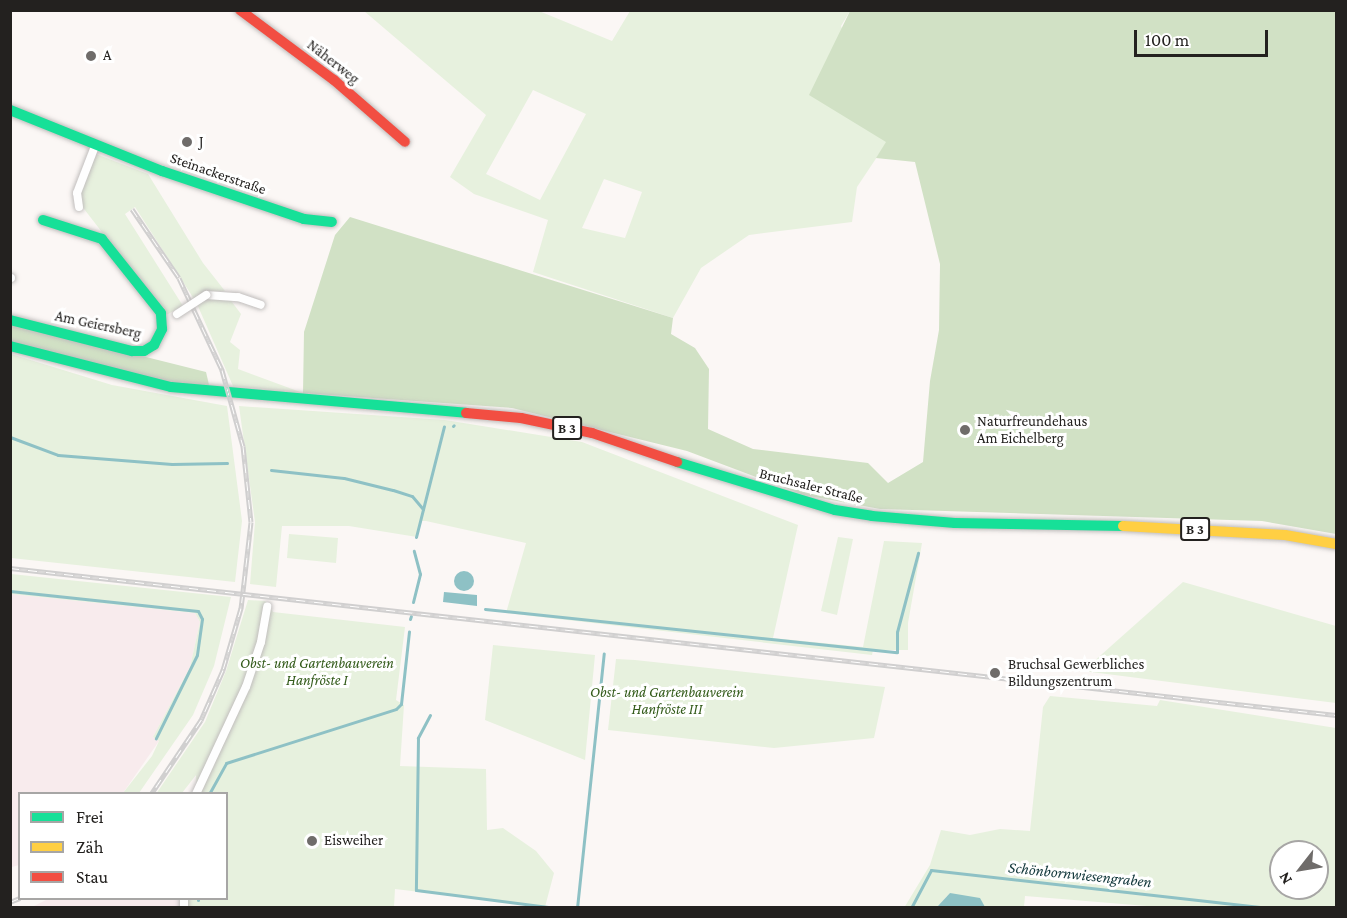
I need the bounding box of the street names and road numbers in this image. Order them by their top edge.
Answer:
street label: Näherweg [303,36,363,88]
street label: Steinackerstraße [168,149,268,199]
street label: Am Geiersberg [53,307,143,343]
road number: B 3 [552,417,582,439]
street label: Bruchsaler Straße [757,464,865,508]
road number: B 3 [1180,518,1210,540]

